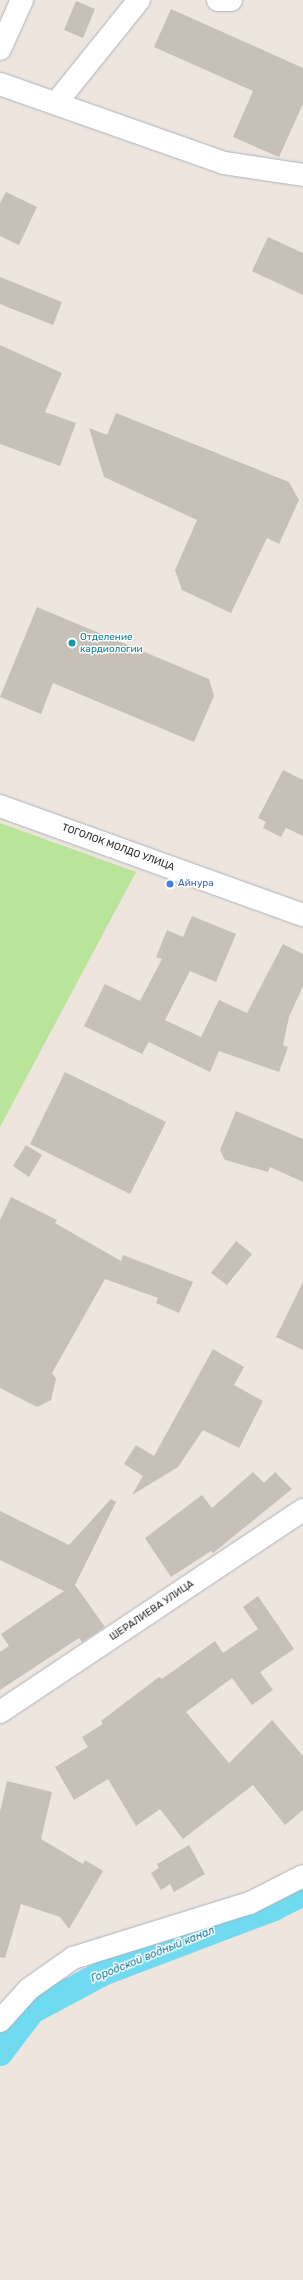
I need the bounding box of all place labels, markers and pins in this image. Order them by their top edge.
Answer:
place label: Отделение кардиологии [80,631,143,654]
marker: Отделение кардиологии [67,638,77,648]
place label: Айнура [178,878,214,890]
marker: Айнура [165,879,175,889]

